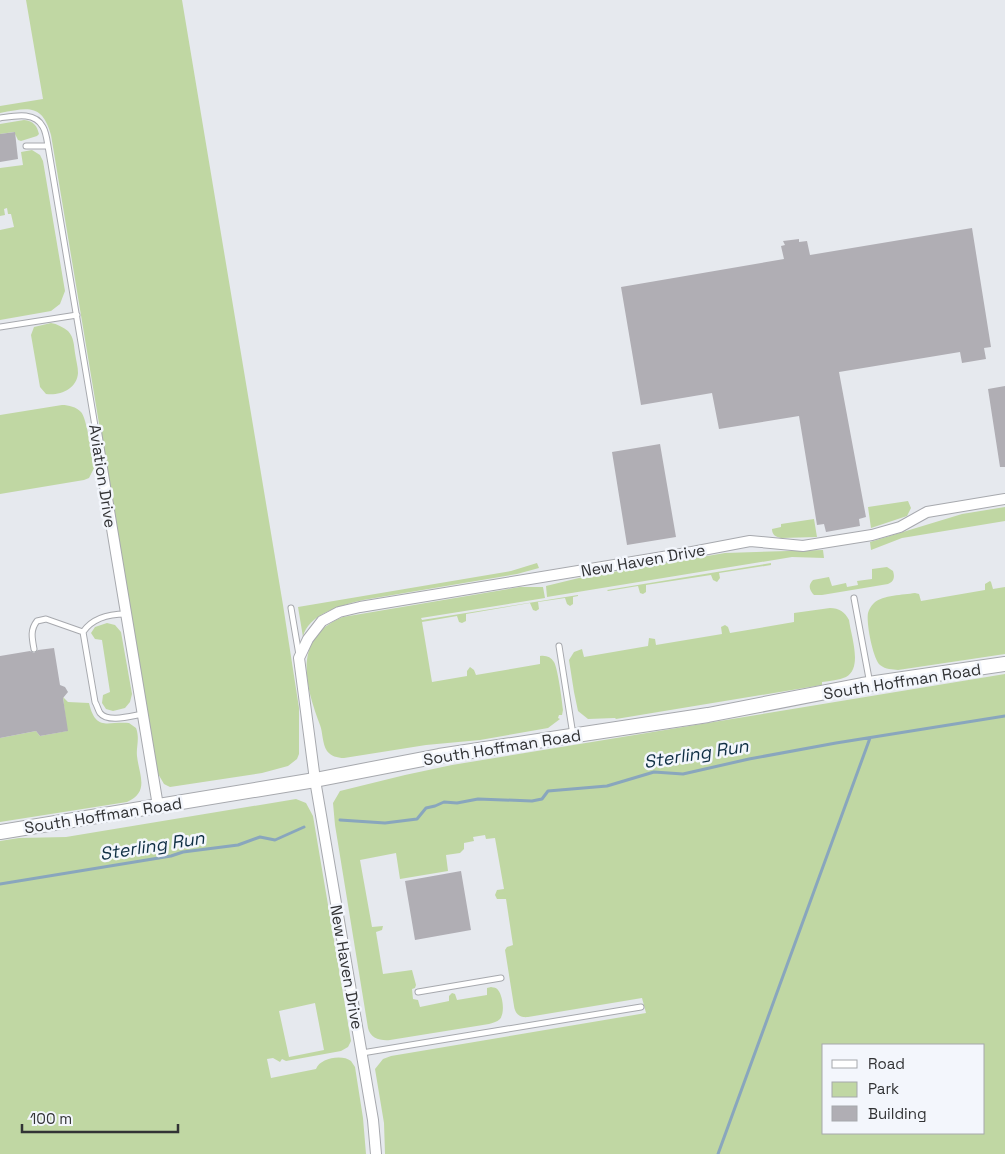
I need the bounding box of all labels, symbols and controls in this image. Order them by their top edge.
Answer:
street label: Aviation Drive [84,423,121,529]
street label: New Haven Drive [579,539,707,582]
street label: South Hoffman Road [822,659,982,704]
street label: South Hoffman Road [422,725,582,770]
water label: Sterling Run [642,734,751,773]
street label: South Hoffman Road [23,793,183,838]
water label: Sterling Run [98,826,207,865]
street label: New Haven Drive [325,903,368,1031]
legend [822,1044,985,1134]
text: Road [868,1054,905,1073]
text: Park [868,1079,899,1098]
scale bar [22,1102,179,1134]
text: Building [868,1104,927,1123]
text: 100 m [30,1109,72,1128]

